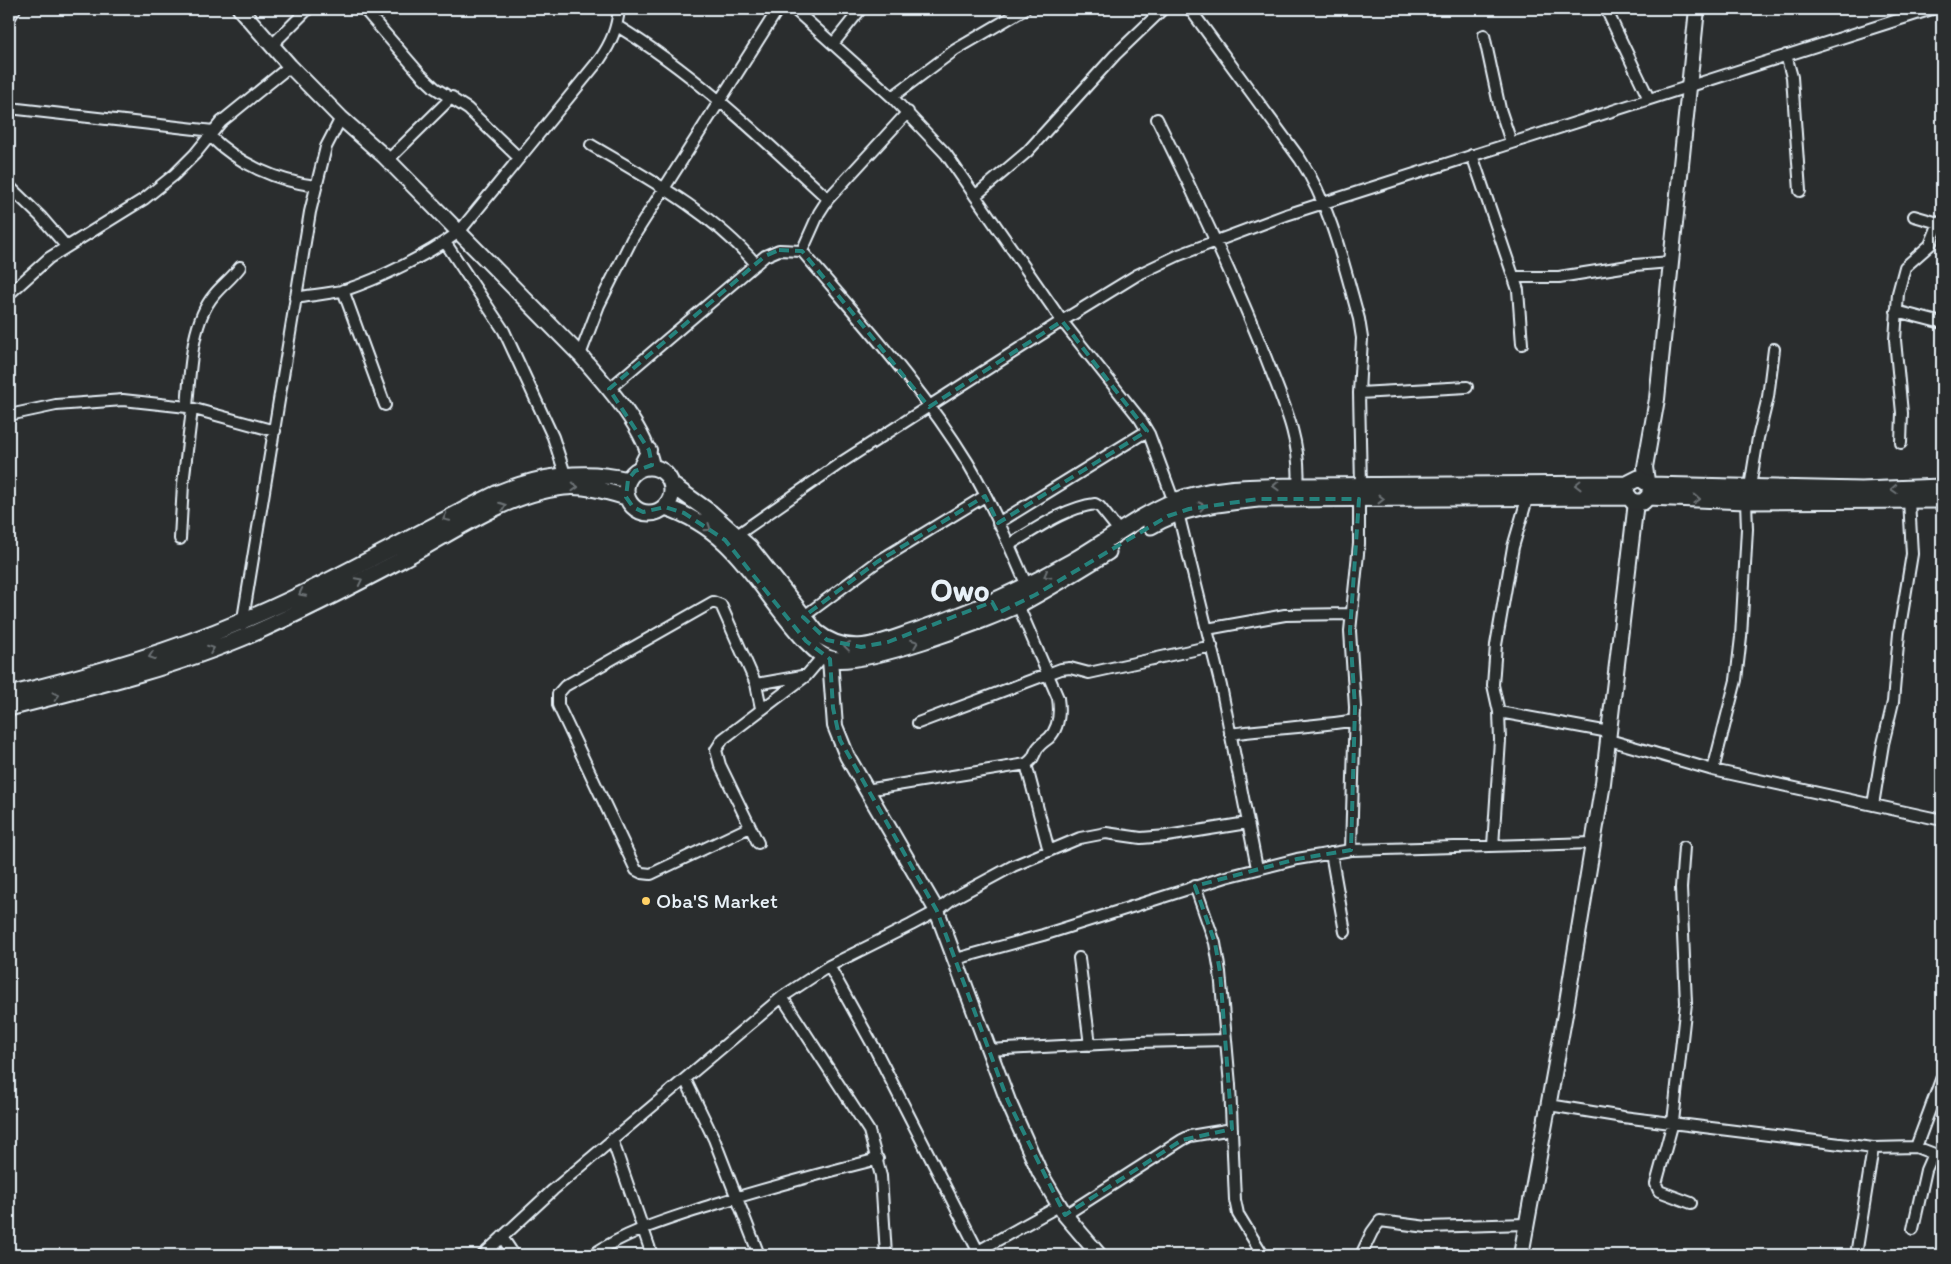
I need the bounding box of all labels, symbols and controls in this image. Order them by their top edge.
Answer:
one-way arrow [1574,480,1582,490]
one-way arrow [1272,481,1280,492]
one-way arrow [572,482,579,492]
one-way arrow [1889,483,1897,494]
one-way arrow [1378,494,1386,504]
one-way arrow [1693,494,1701,505]
one-way arrow [498,501,507,512]
one-way arrow [1197,501,1206,512]
one-way arrow [442,512,451,522]
one-way arrow [702,522,712,531]
one-way arrow [1044,569,1053,579]
district label: Owo [930,572,990,609]
one-way arrow [354,577,363,587]
one-way arrow [299,587,308,597]
one-way arrow [910,639,918,649]
one-way arrow [842,641,850,652]
one-way arrow [206,645,215,655]
one-way arrow [149,650,157,660]
one-way arrow [52,691,61,702]
place label: Oba'S Market [656,888,778,913]
marker: Oba'S Market [640,895,652,907]

